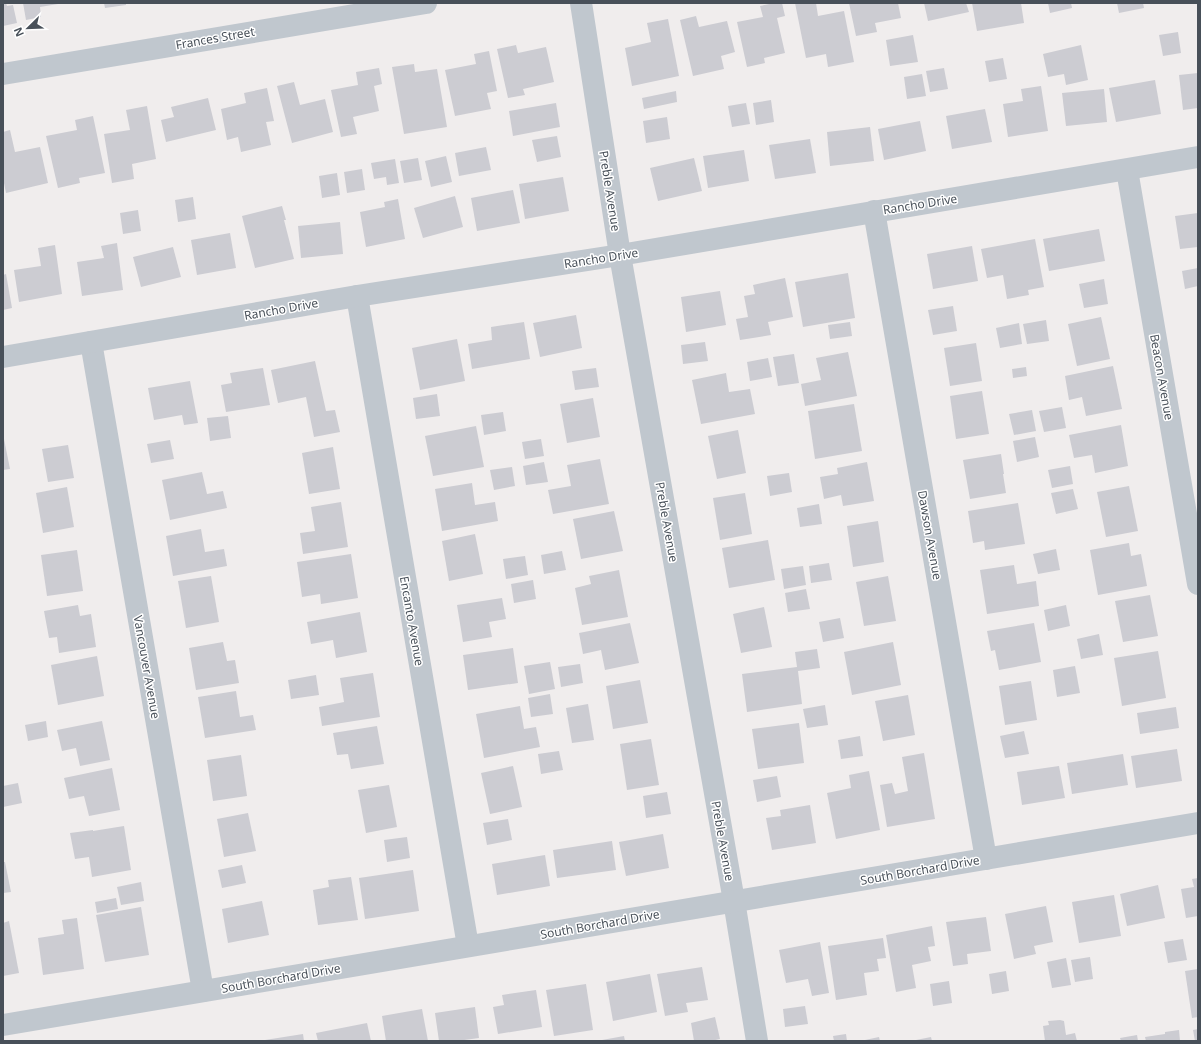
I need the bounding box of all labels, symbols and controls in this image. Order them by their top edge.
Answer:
north arrow [8,8,48,48]
street label: Frances Street [174,23,257,53]
text: N [10,25,27,39]
street label: Preble Avenue [595,150,625,233]
street label: Rancho Drive [882,190,959,218]
street label: Rancho Drive [563,244,640,272]
street label: Rancho Drive [243,294,320,324]
street label: Beacon Avenue [1146,333,1178,422]
street label: Preble Avenue [652,481,682,564]
street label: Dawson Avenue [914,489,946,581]
street label: Encanto Avenue [396,575,428,667]
street label: Vancouver Avenue [130,614,164,720]
street label: Preble Avenue [708,800,738,883]
street label: South Borchard Drive [859,851,981,889]
street label: South Borchard Drive [539,905,661,943]
street label: South Borchard Drive [220,959,342,997]

